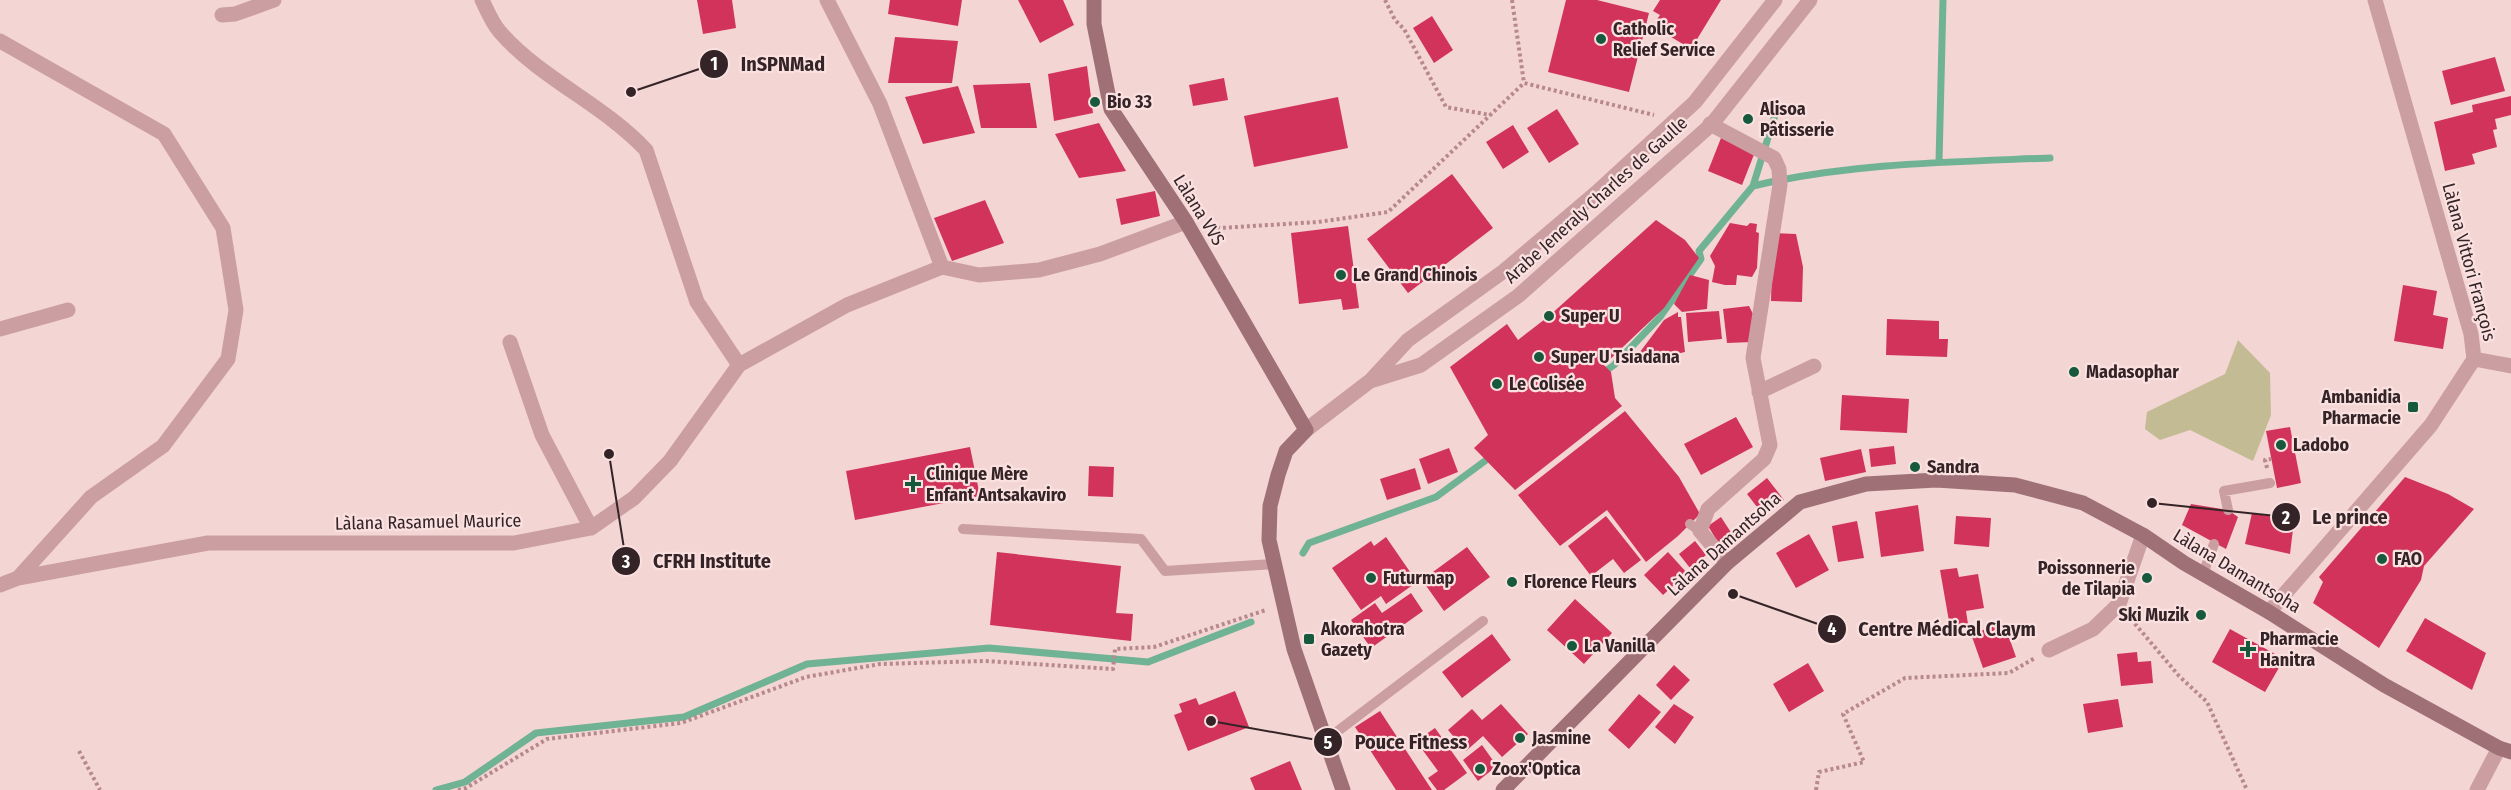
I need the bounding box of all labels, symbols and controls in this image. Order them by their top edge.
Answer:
place label: Catholic Relief Service [1613,18,1715,61]
marker: Catholic Relief Service [1594,32,1608,46]
callout: InSPNMad [699,45,837,83]
text: InSPNMad [741,52,825,76]
text: 1 [710,53,718,75]
place label: Bio 33 [1107,91,1153,113]
marker: Bio 33 [1088,95,1102,109]
place label: Alisoa Pâtisserie [1759,98,1834,141]
street label: Arabe Jeneraly Charles de Gaulle [1500,112,1692,288]
marker: Alisoa Pâtisserie [1741,112,1755,126]
street label: Làlana VVS [1169,170,1229,250]
street label: Làlana Vittori François [2437,181,2501,344]
place label: Le Grand Chinois [1353,264,1478,286]
marker: Le Grand Chinois [1334,268,1348,282]
place label: Super U [1561,305,1619,327]
marker: Super U [1542,309,1556,323]
place label: Super U Tsiadana [1551,346,1680,368]
marker: Super U Tsiadana [1532,350,1546,364]
place label: Madasophar [2086,361,2179,383]
marker: Madasophar [2067,365,2081,379]
place label: Le Colisée [1509,373,1584,395]
marker: Le Colisée [1490,377,1504,391]
place label: Ambanidia Pharmacie [2320,386,2401,429]
marker: Ambanidia Pharmacie [2406,400,2420,414]
place label: Ladobo [2293,434,2349,456]
marker: Ladobo [2274,438,2288,452]
place label: Sandra [1927,456,1980,478]
marker: Sandra [1908,460,1922,474]
place label: Clinique Mère Enfant Antsakaviro [926,463,1067,506]
marker: Clinique Mère Enfant Antsakaviro [904,475,922,493]
street label: Làlana Damantsoha [1663,487,1785,601]
callout: Le prince [2271,498,2400,536]
text: Le prince [2312,505,2388,529]
text: 2 [2281,507,2290,529]
street label: Làlana Rasamuel Maurice [335,509,522,535]
street label: Làlana Damantsoha [2169,524,2305,618]
callout: CFRH Institute [611,542,783,580]
place label: FAO [2394,548,2422,570]
text: CFRH Institute [653,549,771,573]
text: 3 [621,551,631,573]
marker: FAO [2375,552,2389,566]
place label: Poissonnerie de Tilapia [2038,557,2135,600]
place label: Futurmap [1383,567,1455,589]
marker: Futurmap [1364,571,1378,585]
place label: Florence Fleurs [1524,571,1637,593]
marker: Poissonnerie de Tilapia [2140,571,2154,585]
marker: Florence Fleurs [1505,575,1519,589]
place label: Ski Muzik [2118,604,2190,626]
marker: Ski Muzik [2194,608,2208,622]
callout: Centre Médical Claym [1817,610,2048,648]
text: Centre Médical Claym [1858,617,2036,641]
place label: Akorahotra Gazety [1320,618,1405,661]
text: 4 [1827,618,1837,640]
place label: Pharmacie Hanitra [2260,628,2339,671]
marker: Akorahotra Gazety [1302,632,1316,646]
place label: La Vanilla [1584,635,1655,657]
marker: La Vanilla [1565,639,1579,653]
marker: Pharmacie Hanitra [2241,642,2255,656]
callout: Pouce Fitness [1313,723,1479,761]
place label: Jasmine [1531,727,1591,749]
text: Pouce Fitness [1355,730,1468,754]
marker: Jasmine [1513,731,1527,745]
text: 5 [1324,732,1333,754]
place label: Zoox'Optica [1492,758,1581,780]
marker: Zoox'Optica [1473,762,1487,776]

